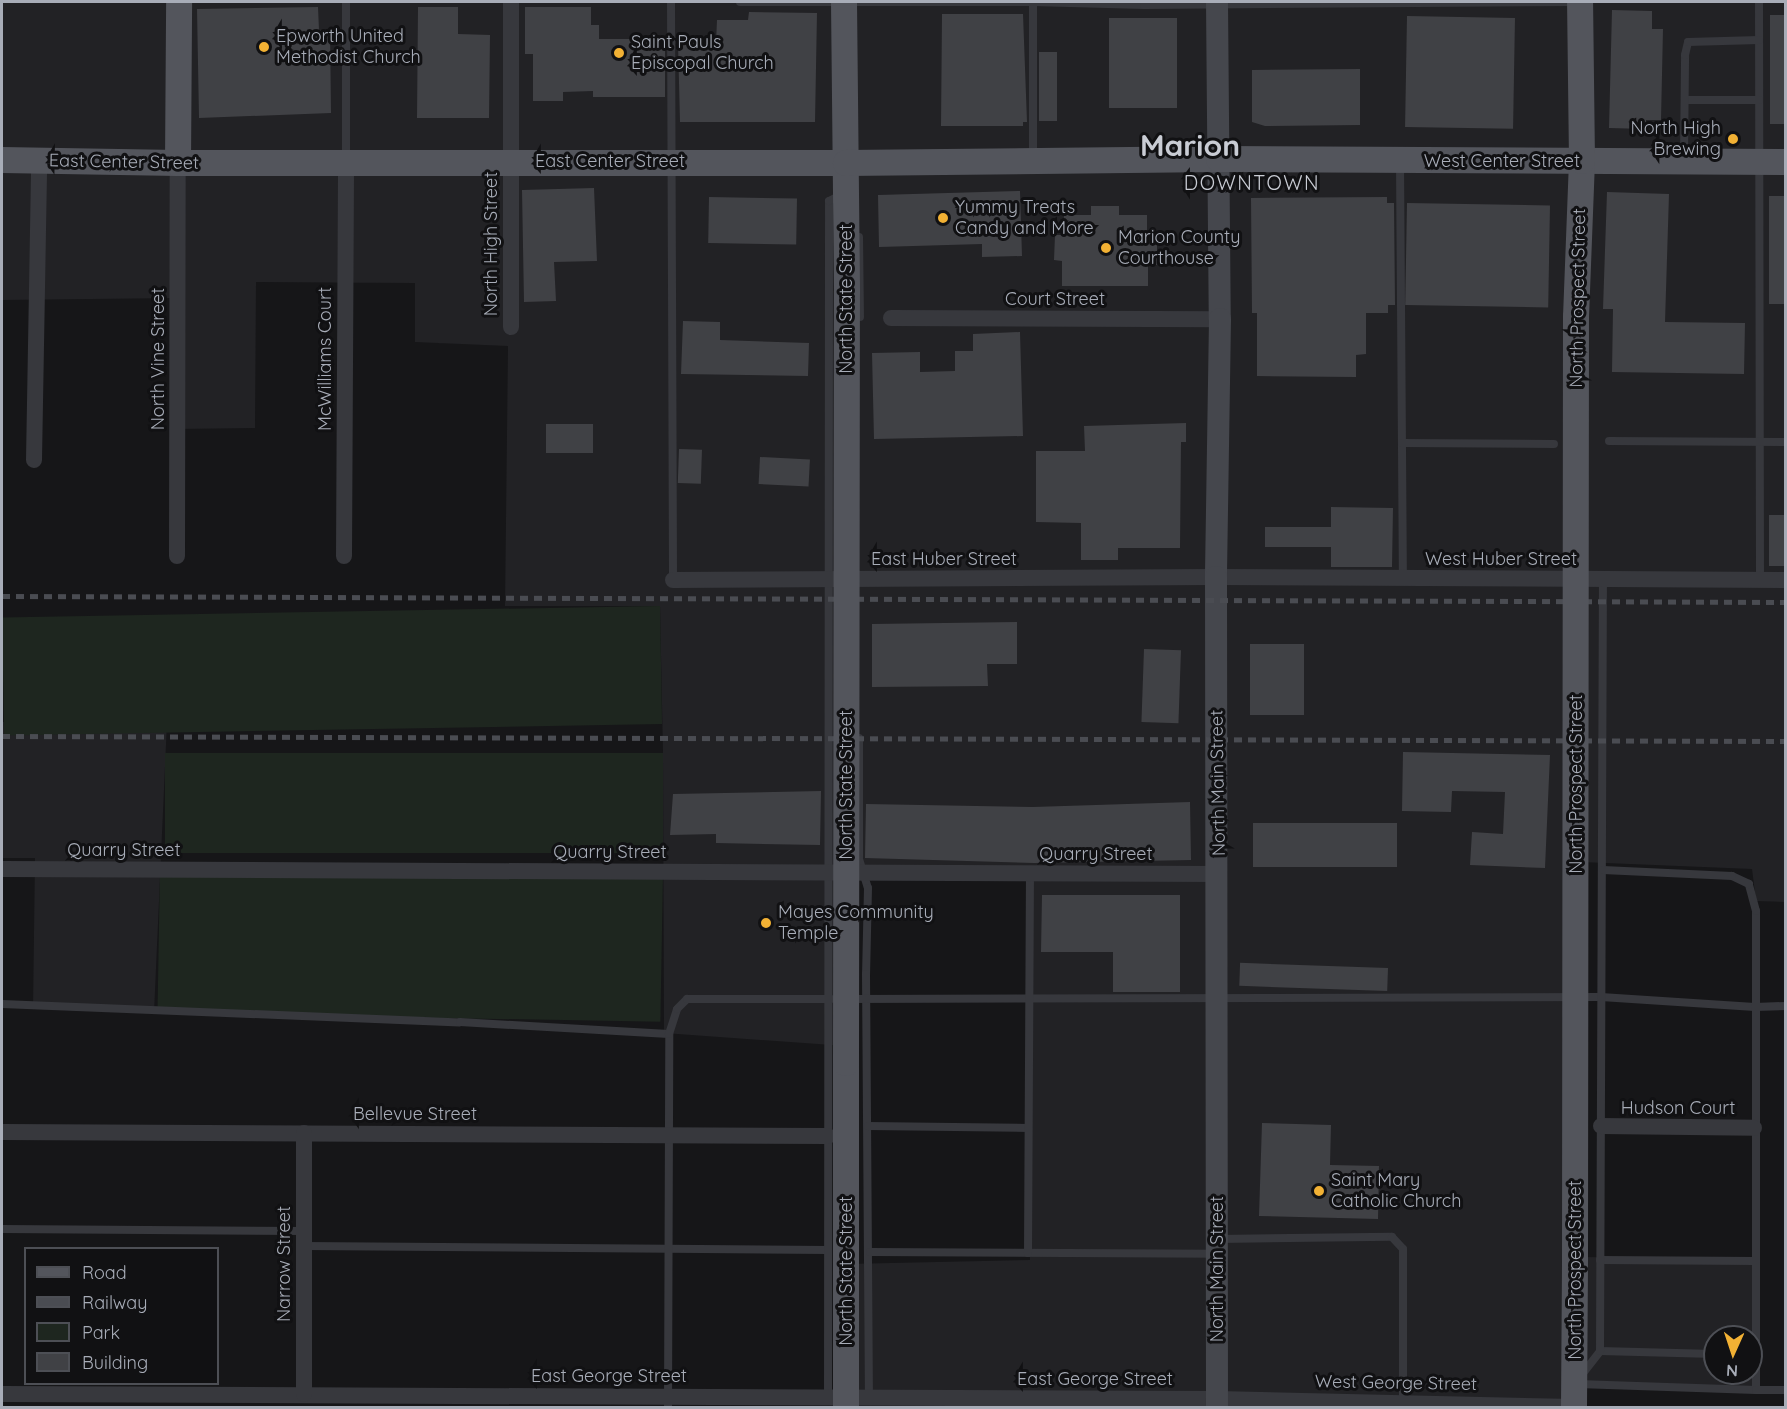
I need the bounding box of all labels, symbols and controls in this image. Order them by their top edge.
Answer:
place label: Epworth United Methodist Church [276,26,421,68]
place label: Saint Pauls Episcopal Church [631,32,774,74]
marker: Epworth United Methodist Church [257,40,271,54]
marker: Saint Pauls Episcopal Church [612,46,626,60]
place label: North High Brewing [1631,118,1721,160]
district label: Marion [1140,127,1240,163]
marker: North High Brewing [1726,132,1740,146]
street label: East Center Street [49,150,199,174]
street label: East Center Street [535,150,685,172]
street label: West Center Street [1424,150,1580,172]
district label: DOWNTOWN [1184,170,1320,194]
street label: North High Street [480,172,502,316]
place label: Yummy Treats Candy and More [955,197,1094,240]
street label: North Prospect Street [1566,208,1590,388]
marker: Yummy Treats Candy and More [936,211,950,225]
street label: North State Street [835,224,857,374]
place label: Marion County Courthouse [1118,227,1240,270]
marker: Marion County Courthouse [1099,241,1113,255]
street label: McWilliams Court [314,287,336,431]
street label: North Vine Street [147,288,169,430]
street label: Court Street [1005,288,1105,310]
street label: East Huber Street [871,548,1017,570]
street label: West Huber Street [1425,548,1577,570]
street label: North Prospect Street [1565,694,1587,874]
street label: North State Street [835,710,857,860]
street label: North Main Street [1206,710,1230,856]
street label: Quarry Street [67,839,181,861]
street label: Quarry Street [553,841,667,863]
street label: Quarry Street [1039,843,1153,865]
place label: Mayes Community Temple [778,902,934,944]
marker: Mayes Community Temple [759,916,773,930]
street label: Hudson Court [1621,1097,1735,1119]
street label: Bellevue Street [353,1103,477,1125]
place label: Saint Mary Catholic Church [1331,1170,1461,1212]
street label: North Prospect Street [1564,1180,1586,1360]
marker: Saint Mary Catholic Church [1312,1184,1326,1198]
street label: North State Street [835,1196,857,1346]
street label: North Main Street [1206,1196,1228,1342]
street label: Narrow Street [273,1206,295,1322]
legend [24,1247,219,1385]
text: Road [82,1261,127,1284]
text: Railway [82,1291,148,1314]
text: Park [82,1321,120,1344]
north arrow [1703,1325,1763,1385]
text: Building [82,1351,148,1374]
text: N [1726,1361,1739,1381]
street label: East George Street [531,1365,687,1387]
street label: East George Street [1017,1368,1173,1390]
street label: West George Street [1315,1371,1477,1395]

